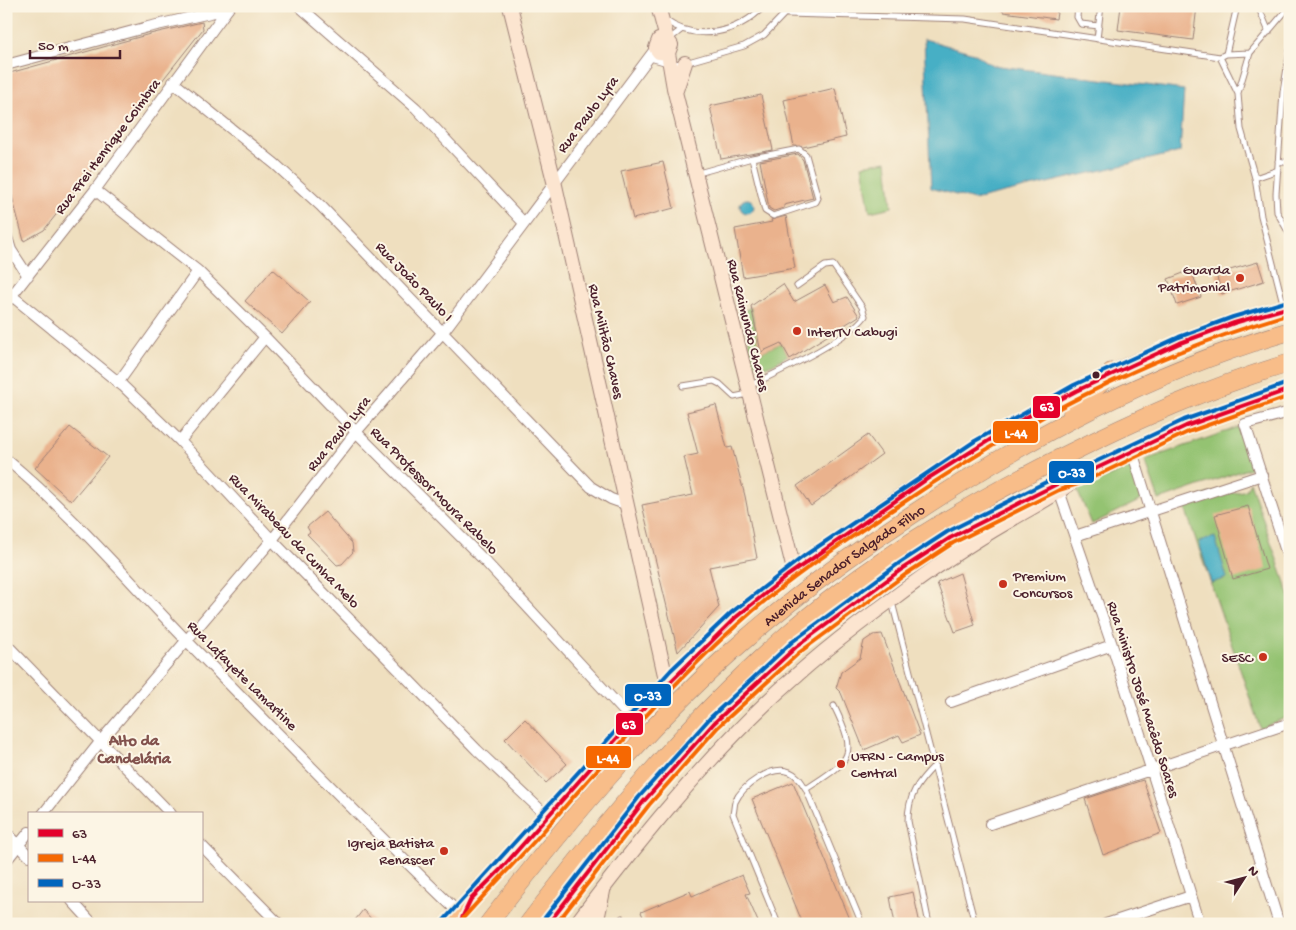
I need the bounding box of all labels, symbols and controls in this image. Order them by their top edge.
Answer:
scale bar [30,28,120,60]
text: 50 m [38,38,69,56]
street label: Rua Paulo Lyra [554,73,624,157]
street label: Rua Frei Henrique Coimbra [52,75,166,219]
street label: Rua João Paulo I [371,239,456,326]
street label: Rua Raimundo Chaves [722,258,772,394]
place label: Guarda Patrimonial [1157,262,1231,297]
marker: Guarda Patrimonial [1234,272,1246,284]
street label: Rua Militão Chaves [583,282,627,401]
place label: InterTV Cabugi [807,324,898,342]
marker: InterTV Cabugi [791,325,803,337]
unlabelled marker [1091,370,1101,380]
street label: Rua Paulo Lyra [304,392,376,476]
line badge: 63 [1032,395,1061,419]
text: 63 [1040,400,1054,417]
line badge: L-44 [992,420,1039,444]
street label: Rua Professor Moura Rabelo [366,424,501,559]
text: L-44 [1005,426,1028,443]
line badge: O-33 [1048,460,1095,484]
text: O-33 [1058,466,1086,483]
street label: Rua Mirabeau da Cunha Melo [224,470,363,613]
street label: Avenida Senador Salgado Filho [760,501,929,631]
place label: Premium Concursos [1012,568,1073,603]
marker: Premium Concursos [997,578,1009,590]
street label: Rua Ministro José Macêdo Soares [1102,599,1182,800]
street label: Rua Lafayete Lamartine [183,618,301,735]
place label: SESC [1222,650,1254,668]
marker: SESC [1257,651,1269,663]
line badge: O-33 [624,683,672,707]
text: O-33 [634,689,662,706]
line badge: 63 [615,712,644,736]
text: 63 [622,718,636,735]
district label: Alto da Candelária [96,733,172,770]
line badge: L-44 [585,745,632,769]
place label: UFRN - Campus Central [851,748,944,783]
text: L-44 [597,751,620,768]
marker: UFRN - Campus Central [835,758,847,770]
legend [28,812,202,902]
text: 63 [72,826,88,844]
place label: Igreja Batista Renascer [347,835,436,870]
marker: Igreja Batista Renascer [438,845,450,857]
text: L-44 [72,850,96,868]
north arrow [1218,852,1268,902]
text: N [1243,863,1262,881]
text: O-33 [72,876,102,894]

